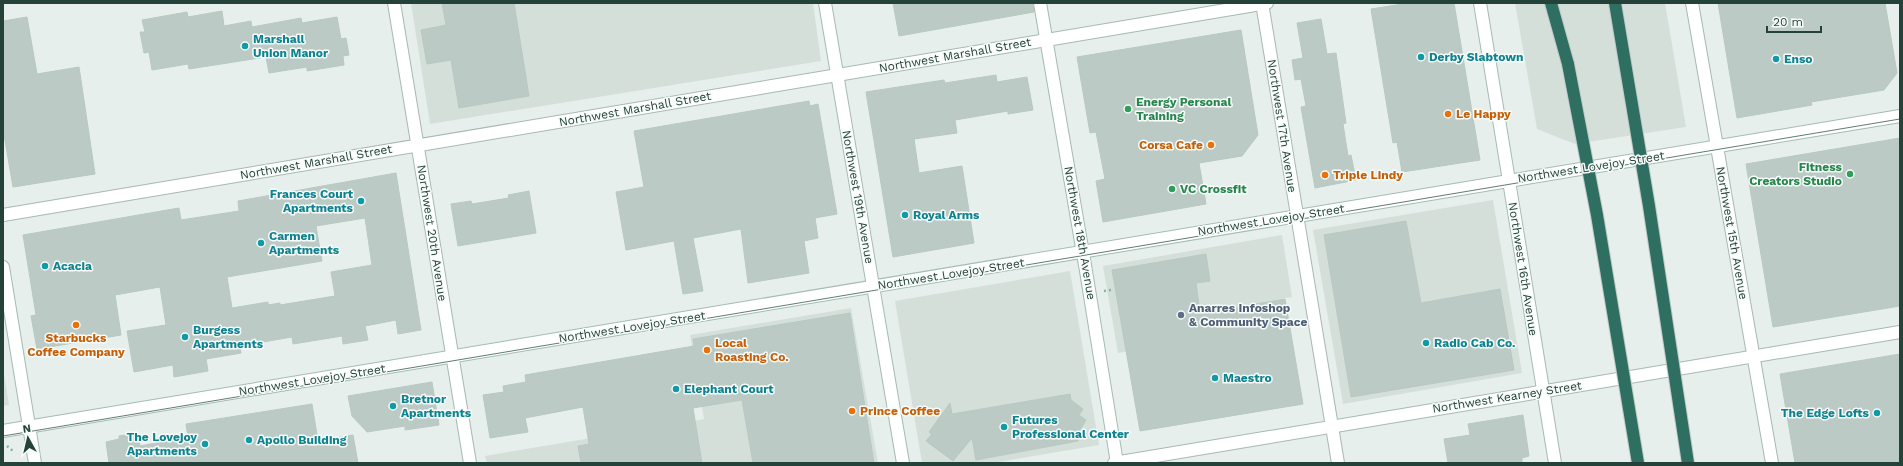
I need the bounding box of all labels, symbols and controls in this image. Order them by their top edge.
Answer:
scale bar [1767,8,1821,34]
text: 20 m [1773,15,1803,29]
place label: Marshall Union Manor [253,32,329,60]
street label: Northwest Marshall Street [878,35,1032,75]
marker: Marshall Union Manor [240,41,250,51]
place label: Derby Slabtown [1429,50,1524,64]
marker: Derby Slabtown [1416,52,1426,62]
place label: Enso [1784,52,1813,66]
marker: Enso [1771,54,1781,64]
street label: Northwest 17th Avenue [1265,58,1299,194]
street label: Northwest Marshall Street [558,89,712,129]
place label: Energy Personal Training [1136,95,1231,123]
marker: Energy Personal Training [1123,104,1133,114]
place label: Le Happy [1456,107,1511,121]
marker: Le Happy [1443,109,1453,119]
street label: Northwest 19th Avenue [839,129,877,265]
place label: Corsa Cafe [1139,138,1203,152]
marker: Corsa Cafe [1206,140,1216,150]
street label: Northwest Marshall Street [239,142,393,182]
street label: Northwest Lovejoy Street [1516,148,1666,186]
place label: Fitness Creators Studio [1749,160,1843,188]
street label: Northwest 20th Avenue [414,164,450,302]
street label: Northwest 18th Avenue [1061,165,1099,301]
street label: Northwest 15th Avenue [1713,165,1751,301]
place label: Triple Lindy [1333,168,1403,182]
marker: Fitness Creators Studio [1845,169,1855,179]
marker: Triple Lindy [1320,170,1330,180]
place label: VC Crossfit [1180,182,1247,196]
marker: VC Crossfit [1167,184,1177,194]
place label: Frances Court Apartments [270,187,354,215]
marker: Frances Court Apartments [356,196,366,206]
street label: Northwest Lovejoy Street [1196,201,1346,239]
street label: Northwest 16th Avenue [1506,201,1541,337]
place label: Royal Arms [913,208,980,222]
marker: Royal Arms [900,210,910,220]
place label: Carmen Apartments [269,229,340,257]
marker: Carmen Apartments [256,238,266,248]
street label: Northwest Lovejoy Street [876,255,1026,293]
place label: Acacia [53,259,92,273]
marker: Acacia [40,261,50,271]
place label: Anarres Infoshop & Community Space [1189,301,1308,329]
street label: Northwest Lovejoy Street [557,308,707,346]
marker: Anarres Infoshop & Community Space [1176,310,1186,320]
marker: Starbucks Coffee Company [71,320,81,330]
place label: Burgess Apartments [193,323,264,351]
place label: Starbucks Coffee Company [27,331,125,359]
marker: Burgess Apartments [180,332,190,342]
place label: Local Roasting Co. [715,336,789,364]
place label: Radio Cab Co. [1434,336,1516,350]
marker: Radio Cab Co. [1421,338,1431,348]
marker: Local Roasting Co. [702,345,712,355]
street label: Northwest Lovejoy Street [237,361,387,399]
place label: Maestro [1223,371,1272,385]
marker: Maestro [1210,373,1220,383]
street label: Northwest Kearney Street [1431,378,1583,416]
place label: Elephant Court [684,382,774,396]
marker: Elephant Court [671,384,681,394]
place label: Bretnor Apartments [401,392,472,420]
marker: Bretnor Apartments [388,401,398,411]
place label: Prince Coffee [860,404,940,418]
marker: Prince Coffee [847,406,857,416]
place label: The Edge Lofts [1781,406,1870,420]
marker: The Edge Lofts [1872,408,1882,418]
place label: Futures Professional Center [1012,413,1130,441]
north arrow [8,418,48,458]
text: N [22,422,32,436]
marker: Futures Professional Center [999,422,1009,432]
place label: The Lovejoy Apartments [127,430,198,458]
place label: Apollo Building [257,433,347,447]
marker: Apollo Building [244,435,254,445]
marker: The Lovejoy Apartments [200,439,210,449]

